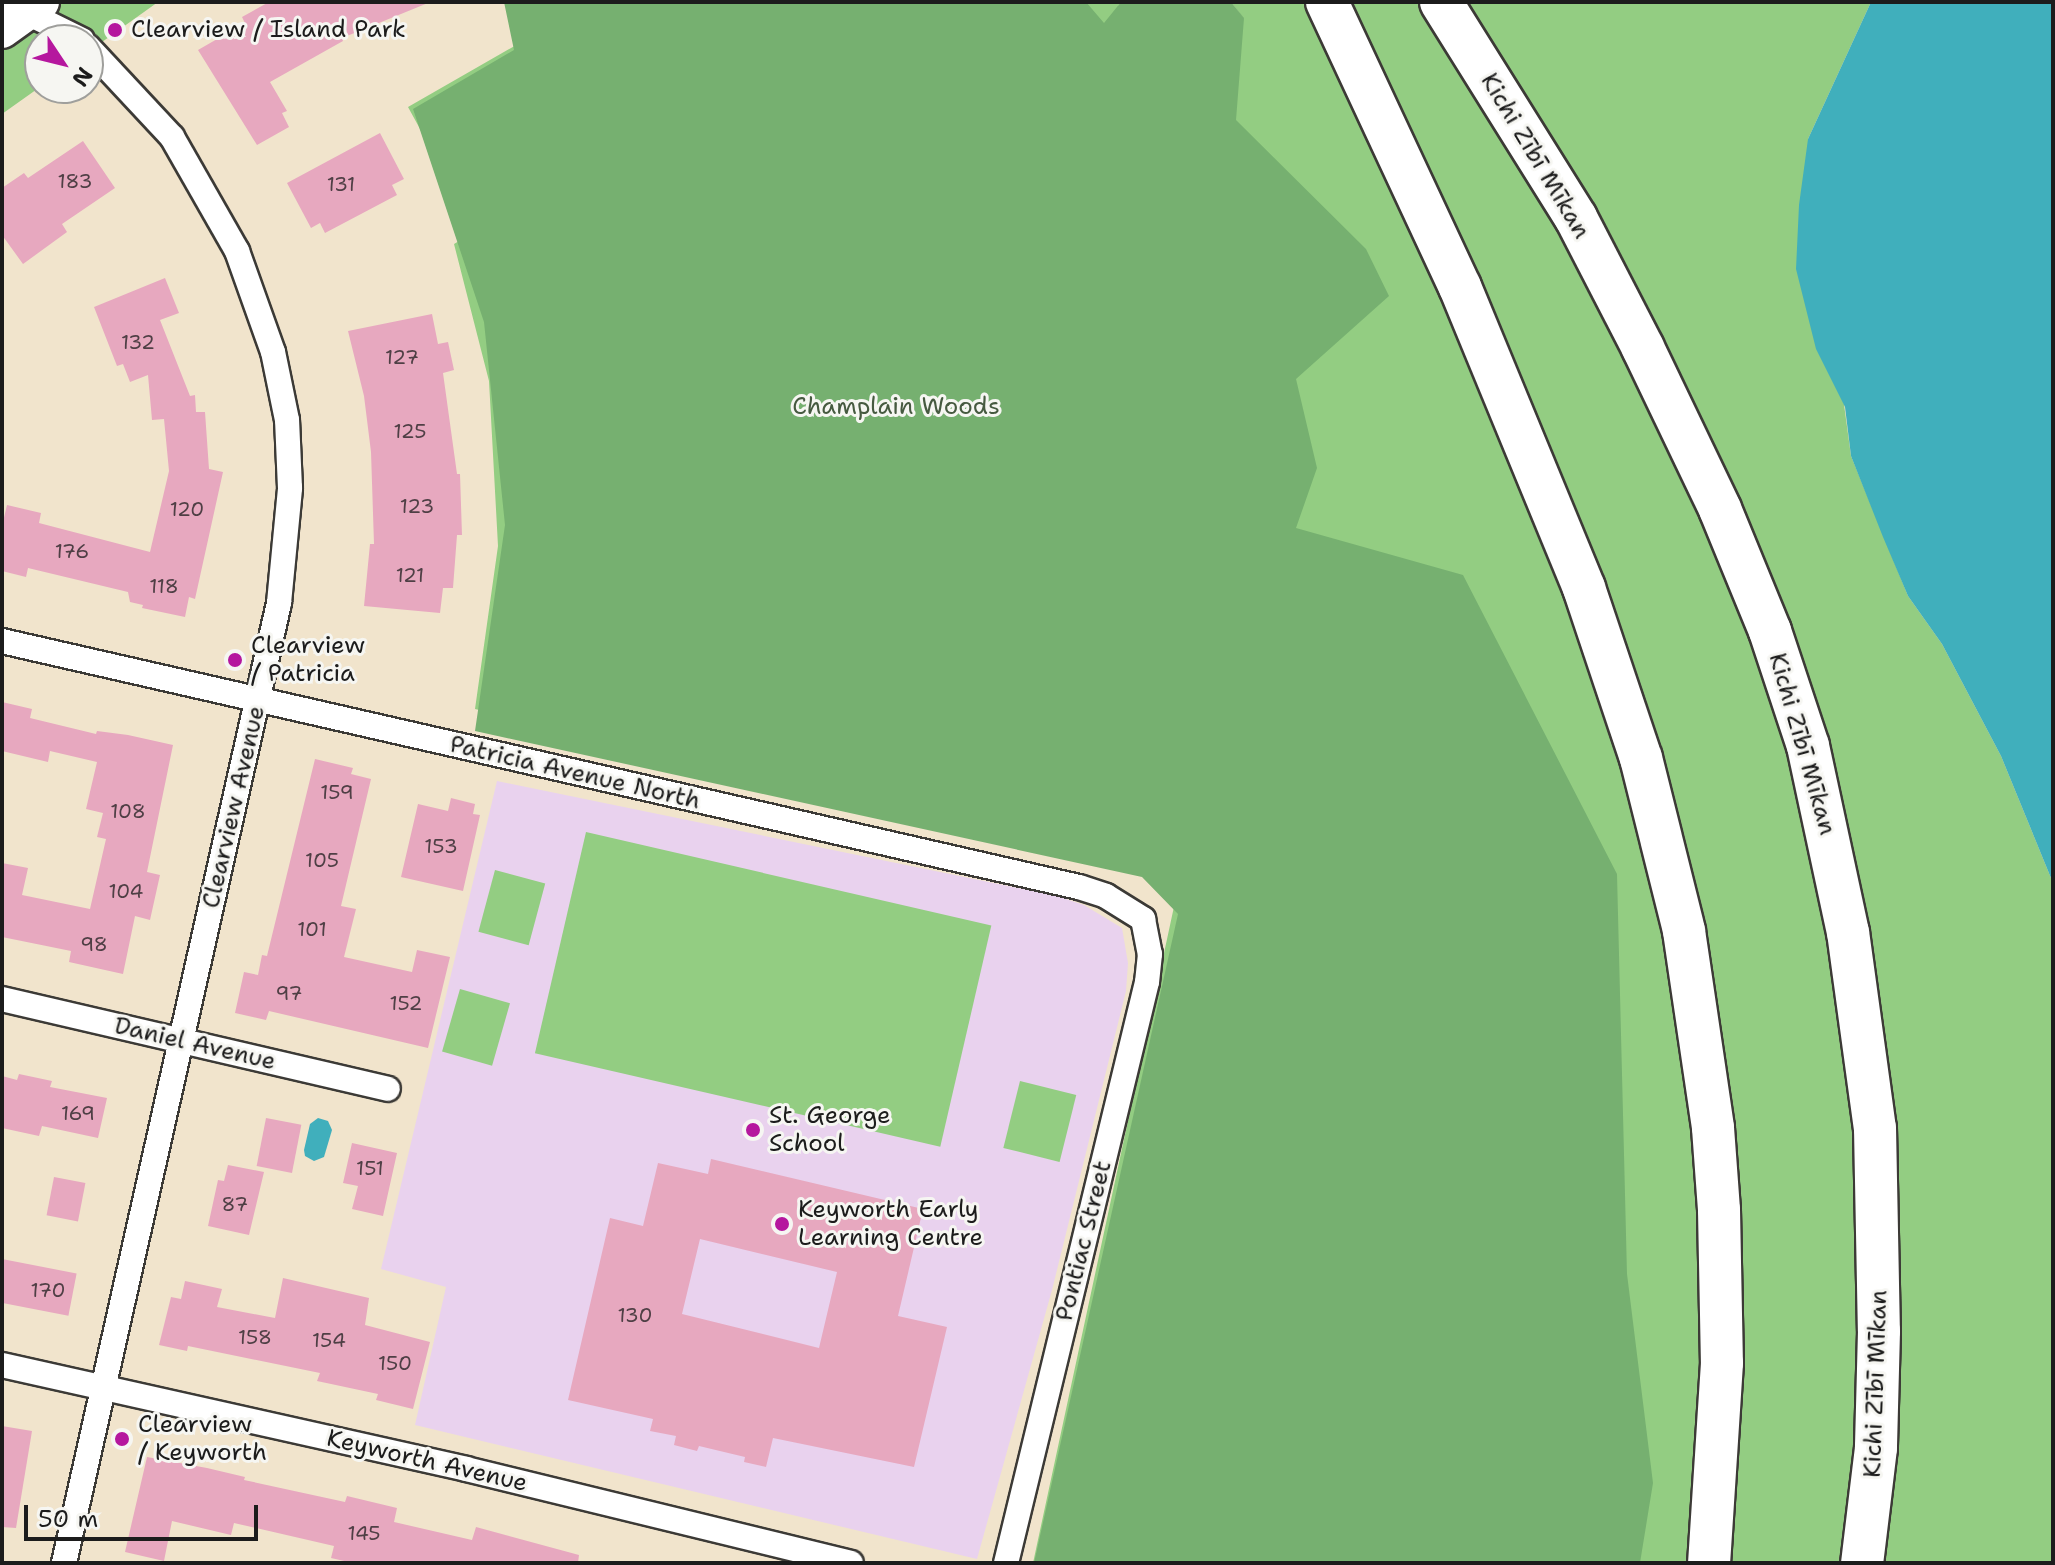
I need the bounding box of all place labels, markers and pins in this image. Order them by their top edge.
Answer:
place label: Clearview / Island Park [131,16,406,44]
marker: Clearview / Island Park [106,21,124,39]
place label: Clearview / Patricia [251,632,365,688]
marker: Clearview / Patricia [226,651,244,669]
place label: St. George School [769,1102,891,1158]
marker: St. George School [744,1121,762,1139]
place label: Keyworth Early Learning Centre [798,1196,983,1252]
marker: Keyworth Early Learning Centre [773,1215,791,1233]
place label: Clearview / Keyworth [138,1411,267,1467]
marker: Clearview / Keyworth [113,1430,131,1448]

